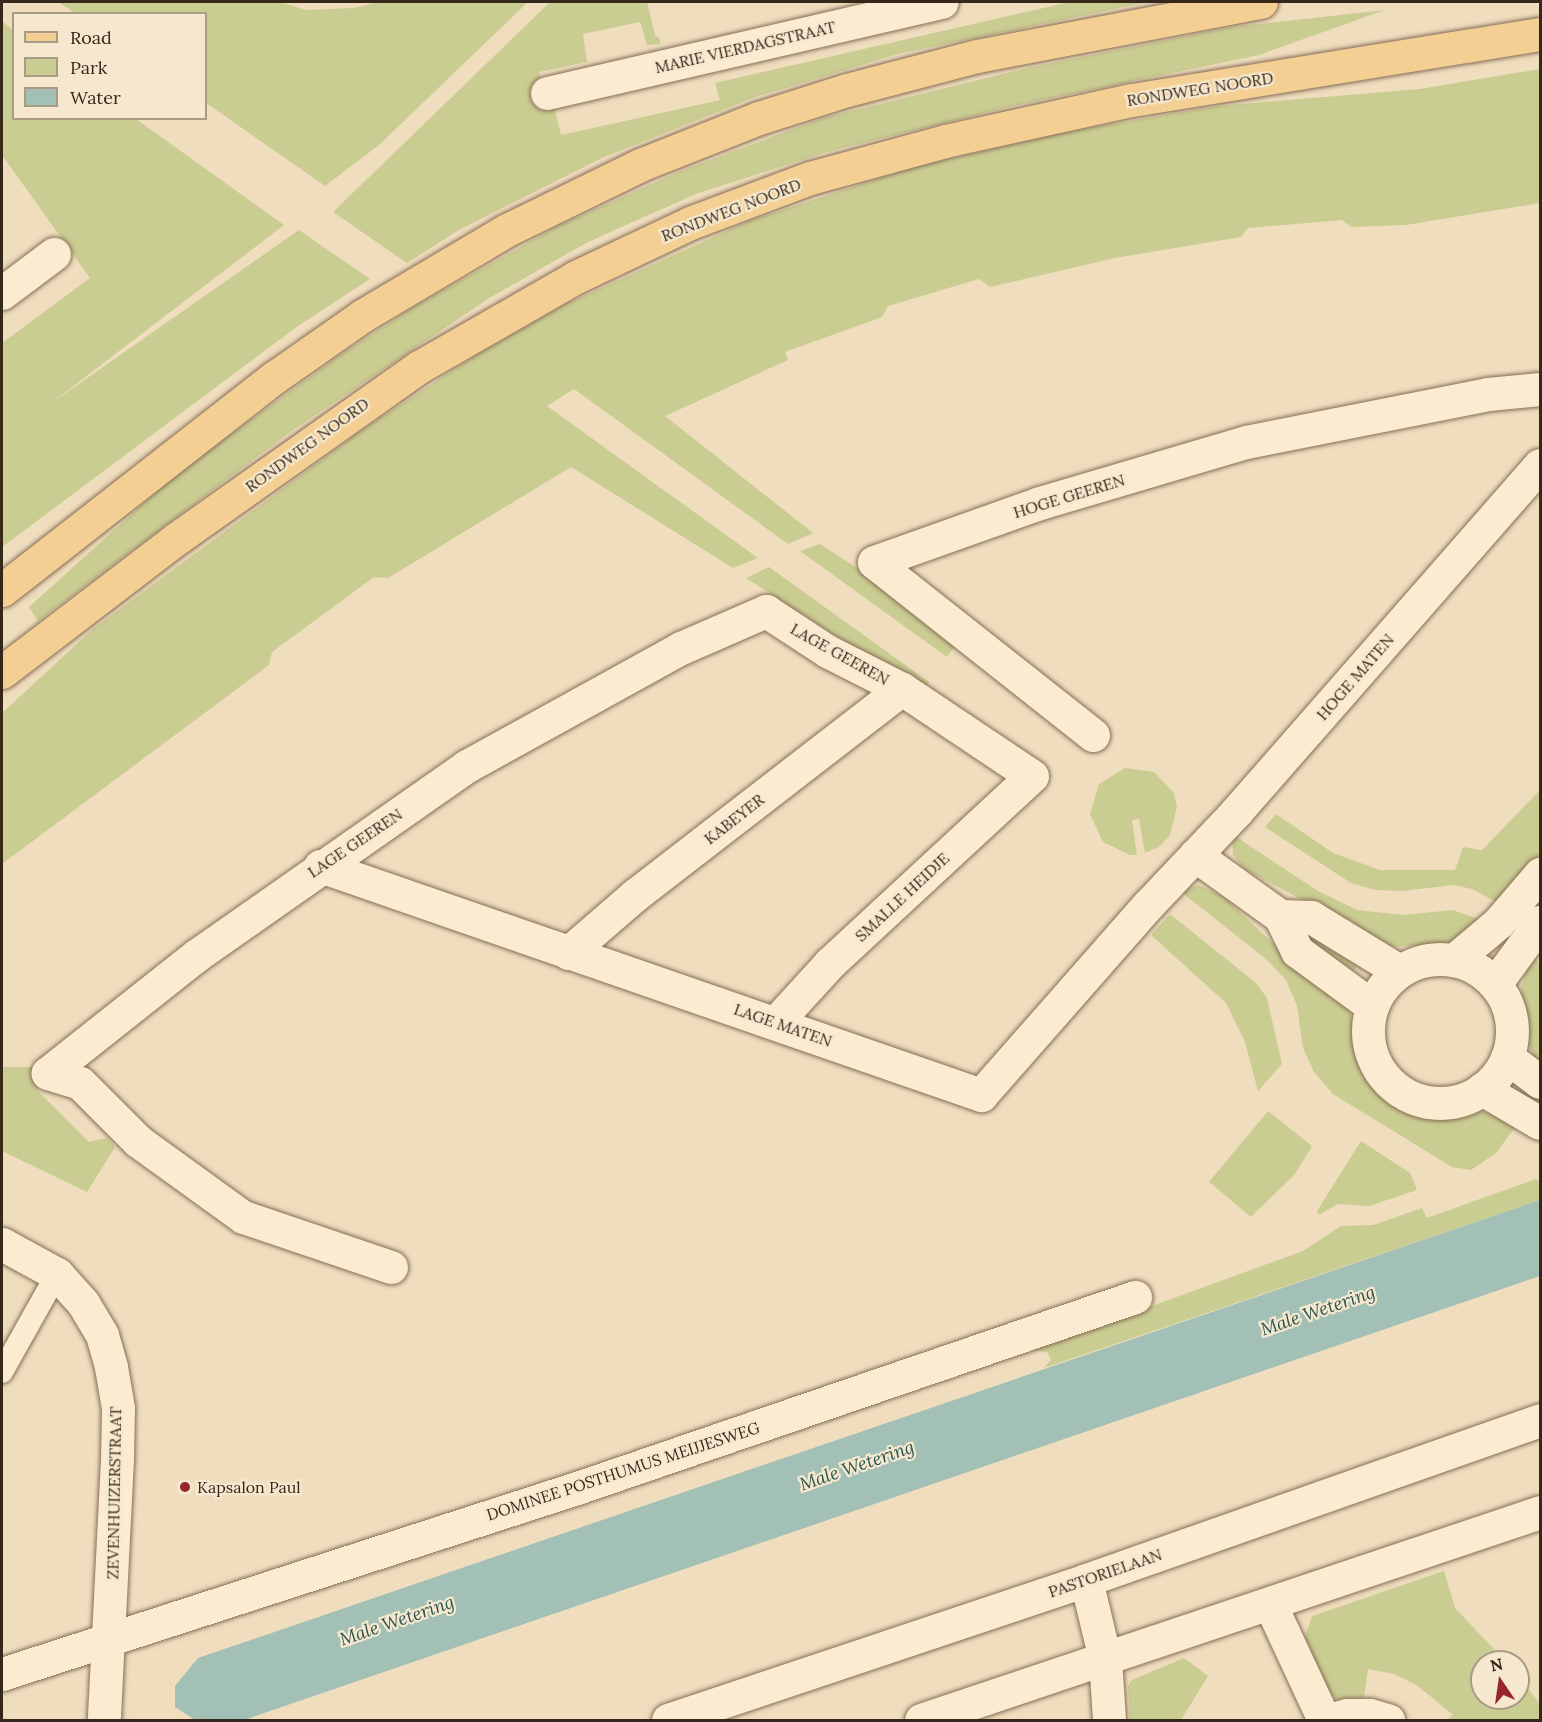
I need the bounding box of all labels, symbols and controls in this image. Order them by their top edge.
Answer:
legend [12,12,207,120]
street label: MARIE VIERDAGSTRAAT [653,17,837,77]
text: Road [70,26,112,49]
text: Park [70,56,107,79]
street label: RONDWEG NOORD [1125,68,1275,110]
text: Water [70,86,121,109]
street label: RONDWEG NOORD [658,175,804,245]
street label: RONDWEG NOORD [241,394,373,496]
street label: HOGE GEEREN [1011,470,1127,522]
street label: LAGE GEEREN [787,619,893,689]
street label: HOGE MATEN [1312,630,1398,724]
street label: KABEYER [700,790,768,848]
street label: LAGE GEEREN [304,804,406,882]
street label: SMALLE HEIDJE [851,849,953,945]
street label: LAGE MATEN [731,999,835,1051]
water label: Male Wetering [1258,1281,1378,1341]
street label: ZEVENHUIZERSTRAAT [103,1406,125,1580]
street label: DOMINEE POSTHUMUS MEIJJESWEG [484,1418,762,1524]
water label: Male Wetering [797,1436,917,1496]
place label: Kapsalon Paul [197,1477,301,1497]
marker: Kapsalon Paul [178,1480,192,1494]
street label: PASTORIELAAN [1046,1545,1164,1601]
water label: Male Wetering [337,1591,457,1651]
north arrow [1470,1650,1530,1710]
text: N [1488,1653,1505,1676]

